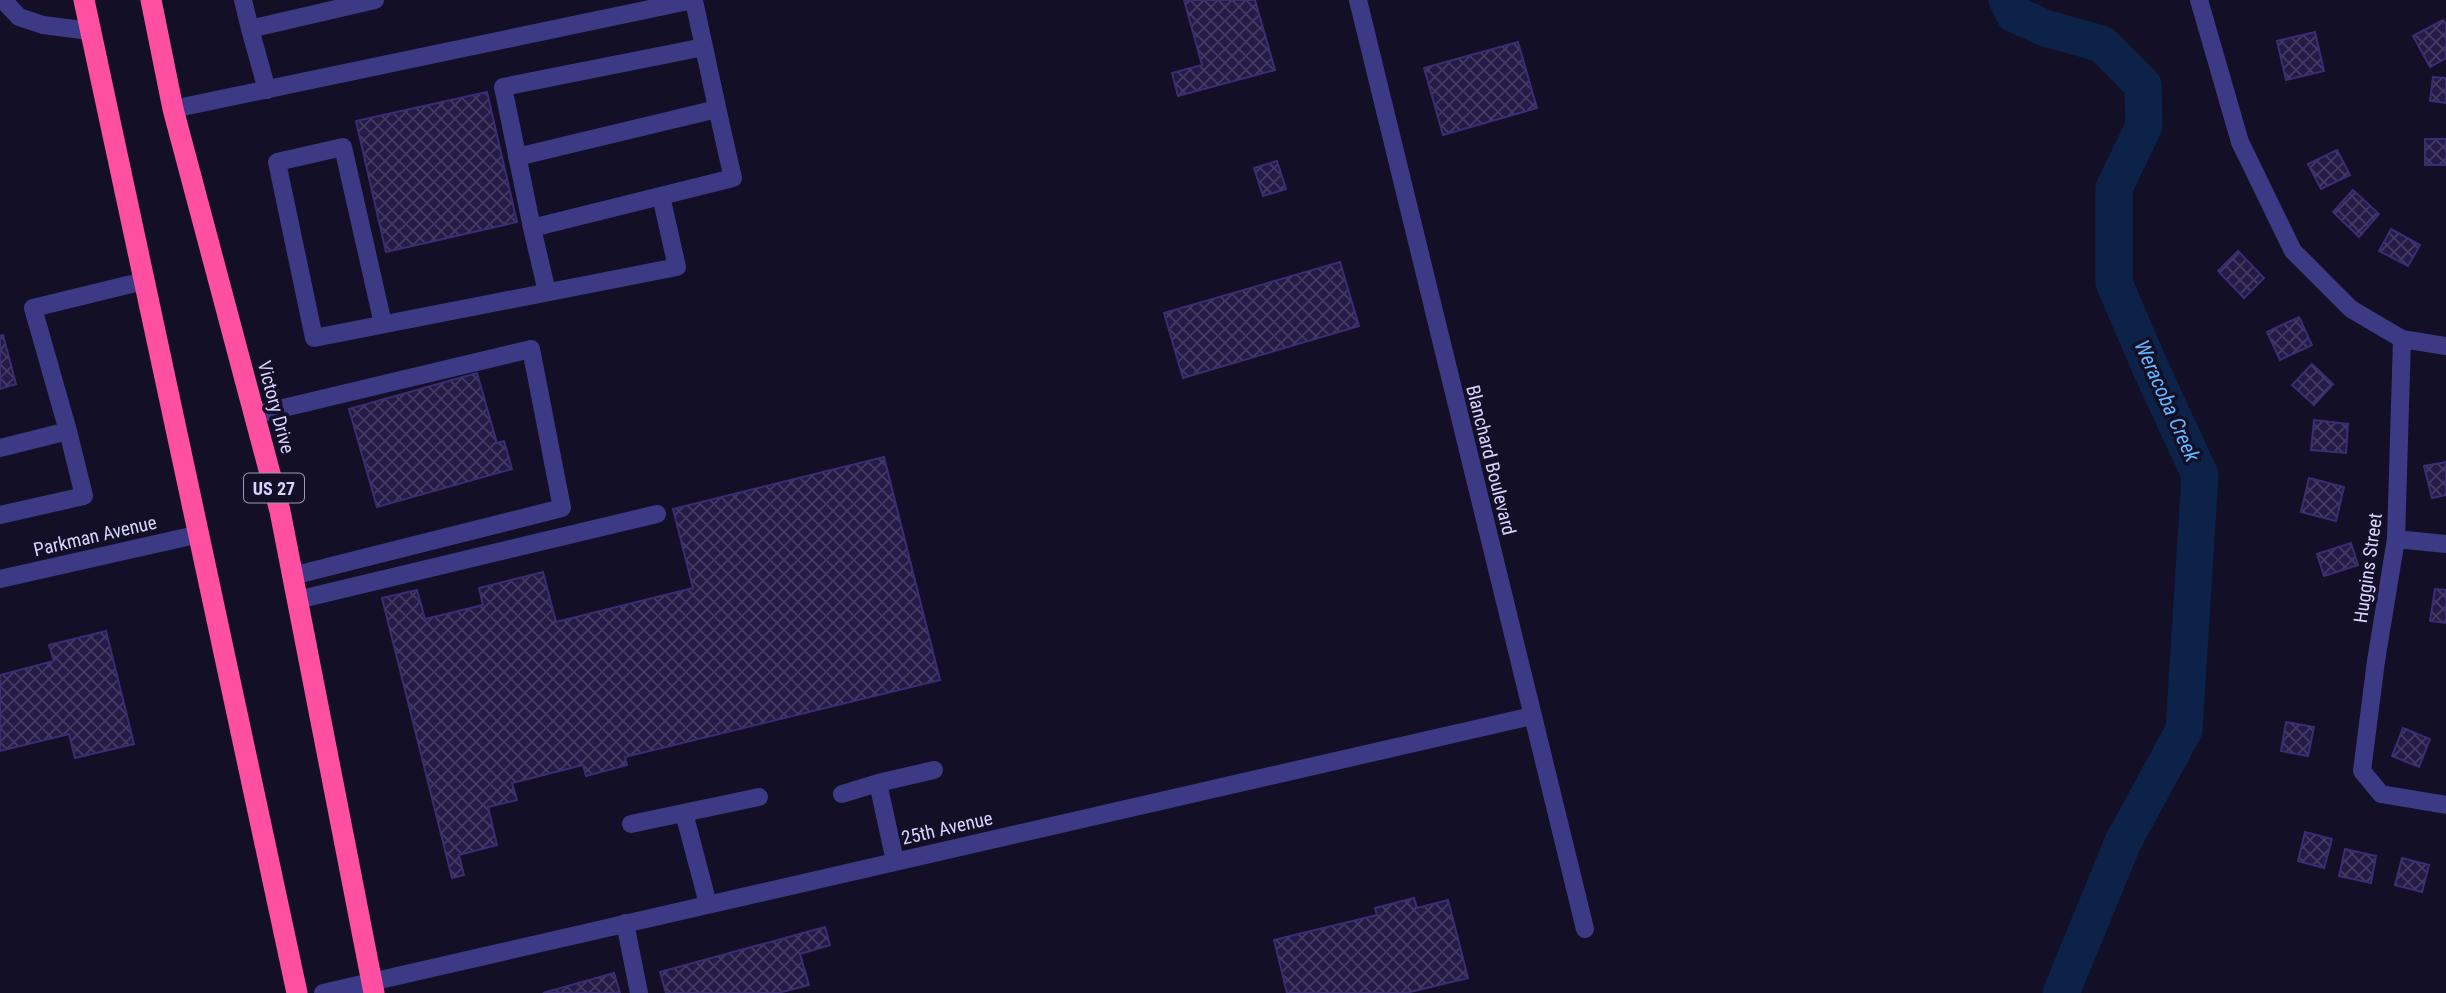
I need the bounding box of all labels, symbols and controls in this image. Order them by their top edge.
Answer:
water label: Weracoba Creek [2130,337,2205,466]
street label: Victory Drive [253,358,299,456]
street label: Blanchard Boulevard [1461,383,1521,537]
road number: US 27 [244,474,304,502]
street label: Parkman Avenue [31,511,159,561]
street label: Huggins Street [2349,512,2387,624]
street label: 25th Avenue [899,806,995,850]

